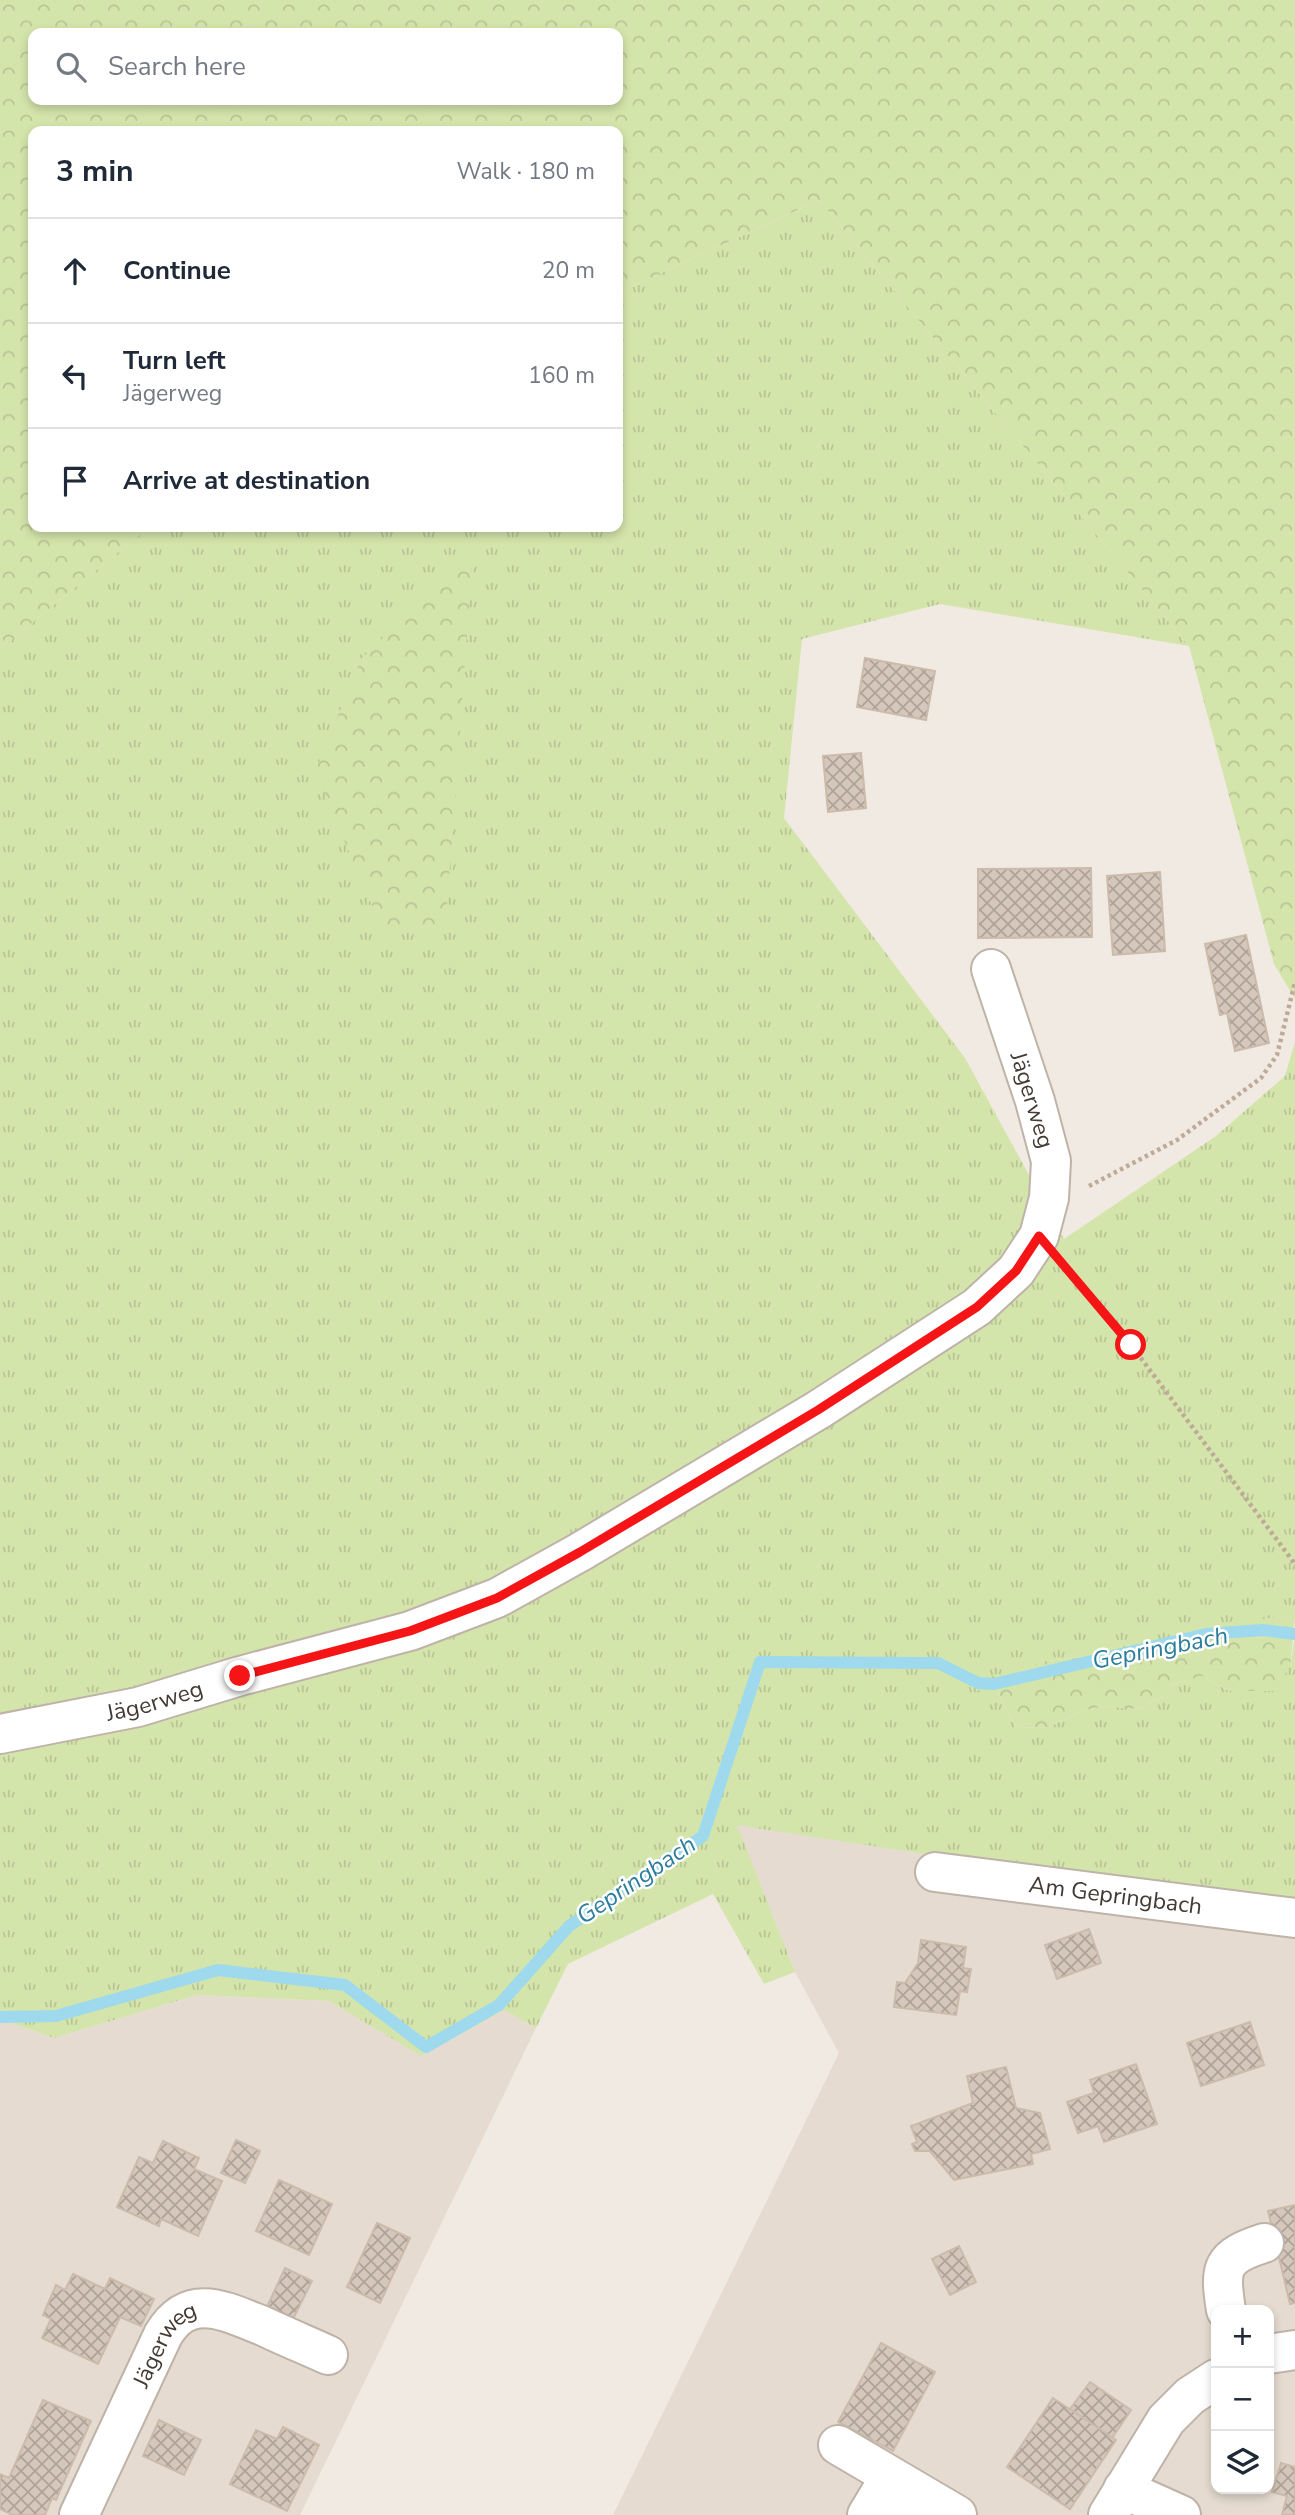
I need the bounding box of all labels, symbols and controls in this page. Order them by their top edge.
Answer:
search box [28,28,623,105]
icon: search [52,48,90,86]
text: Search here [108,49,246,84]
text: 3 min [56,151,134,192]
text: Walk · 180 m [456,156,595,187]
icon: ahead [56,252,94,290]
text: Continue [123,253,231,288]
text: 20 m [542,255,595,286]
text: Turn left [123,343,226,378]
icon: left [56,357,94,395]
text: 160 m [528,360,595,391]
text: Jägerweg [123,378,222,409]
icon: arrive [56,462,94,500]
text: Arrive at destination [123,463,370,498]
street label: Jägerweg [1002,1047,1061,1152]
route start [1115,1329,1146,1360]
water label: Gepringbach [1089,1619,1231,1677]
route end [224,1660,255,1691]
street label: Jägerweg [102,1673,207,1729]
water label: Gepringbach [570,1828,702,1932]
street label: Am Gepringbach [1027,1869,1204,1921]
street label: Jägerweg [125,2294,201,2393]
map controls [1211,2305,1274,2494]
button: + [1211,2305,1274,2368]
button: − [1211,2368,1274,2431]
button: layers [1211,2431,1274,2494]

